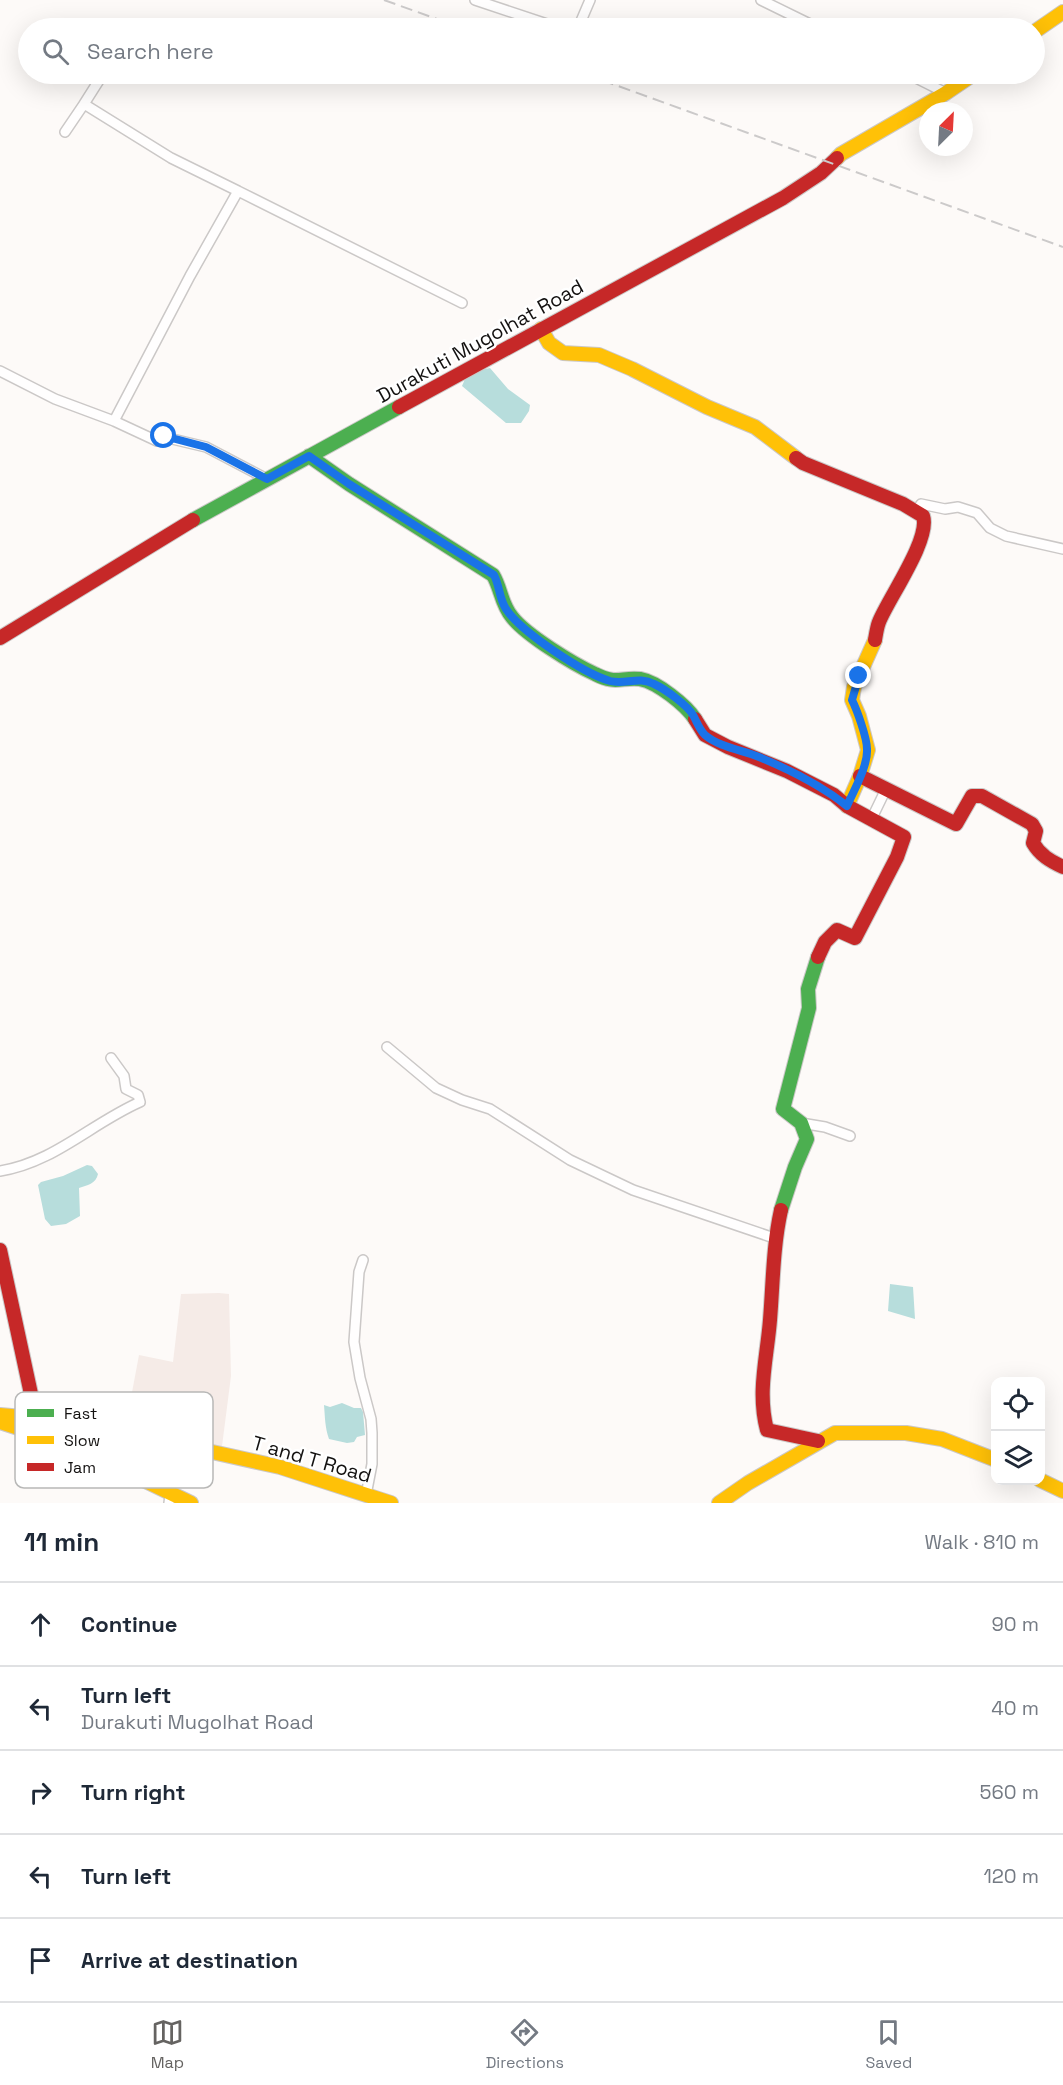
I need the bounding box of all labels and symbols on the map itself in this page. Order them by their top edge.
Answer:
north arrow [919,102,973,156]
street label: Durakuti Mugolhat Road [372,273,588,409]
route start [150,422,176,448]
route end [845,662,871,688]
legend [15,1392,213,1488]
text: Fast [64,1403,97,1424]
text: Slow [64,1430,100,1451]
street label: T and T Road [249,1430,375,1488]
text: Jam [64,1457,96,1478]

